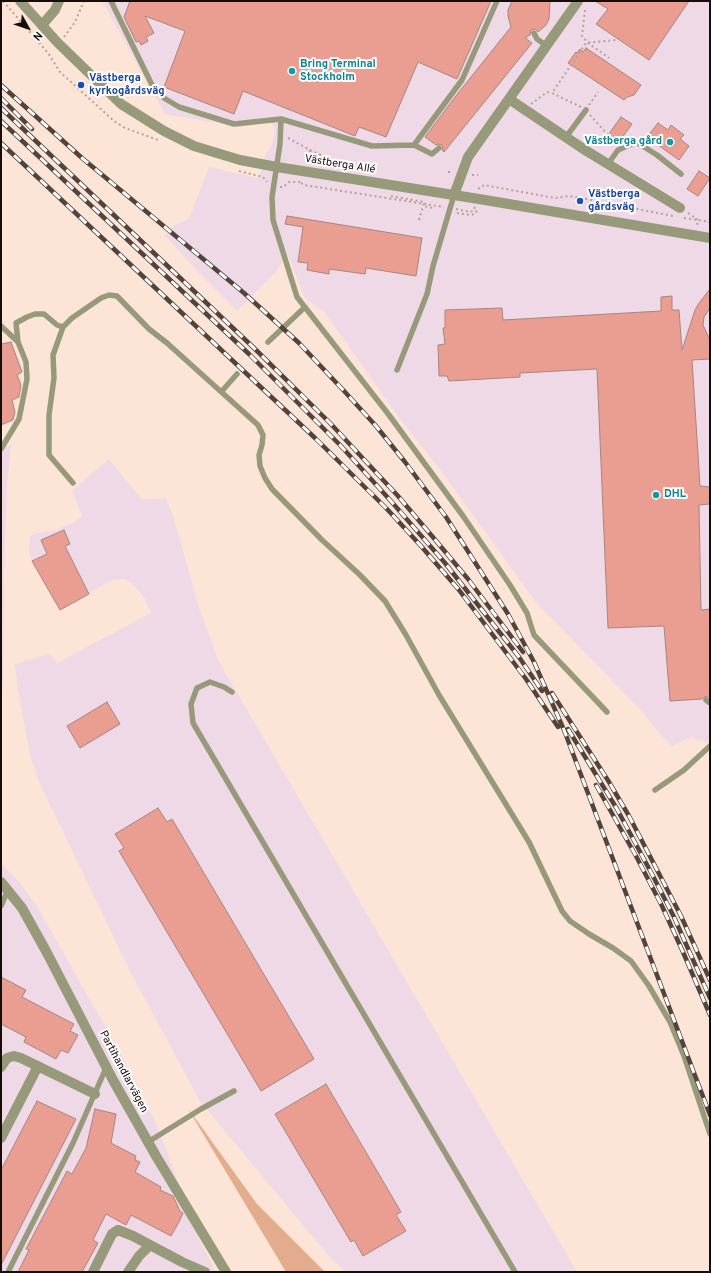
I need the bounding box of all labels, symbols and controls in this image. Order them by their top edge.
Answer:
north arrow [8,8,48,48]
text: N [29,28,45,43]
place label: Bring Terminal Stockholm [300,58,376,84]
marker: Bring Terminal Stockholm [287,66,297,76]
place label: Västberga kyrkogårdsväg [89,72,165,98]
marker: Västberga kyrkogårdsväg [76,80,86,90]
place label: Västberga gård [584,135,662,149]
marker: Västberga gård [665,137,675,147]
street label: Västberga Allé [304,153,376,177]
place label: Västberga gårdsväg [588,188,640,214]
marker: Västberga gårdsväg [575,196,585,206]
place label: DHL [664,488,686,502]
marker: DHL [651,490,661,500]
street label: Partihandlarvägen [96,1029,150,1115]

